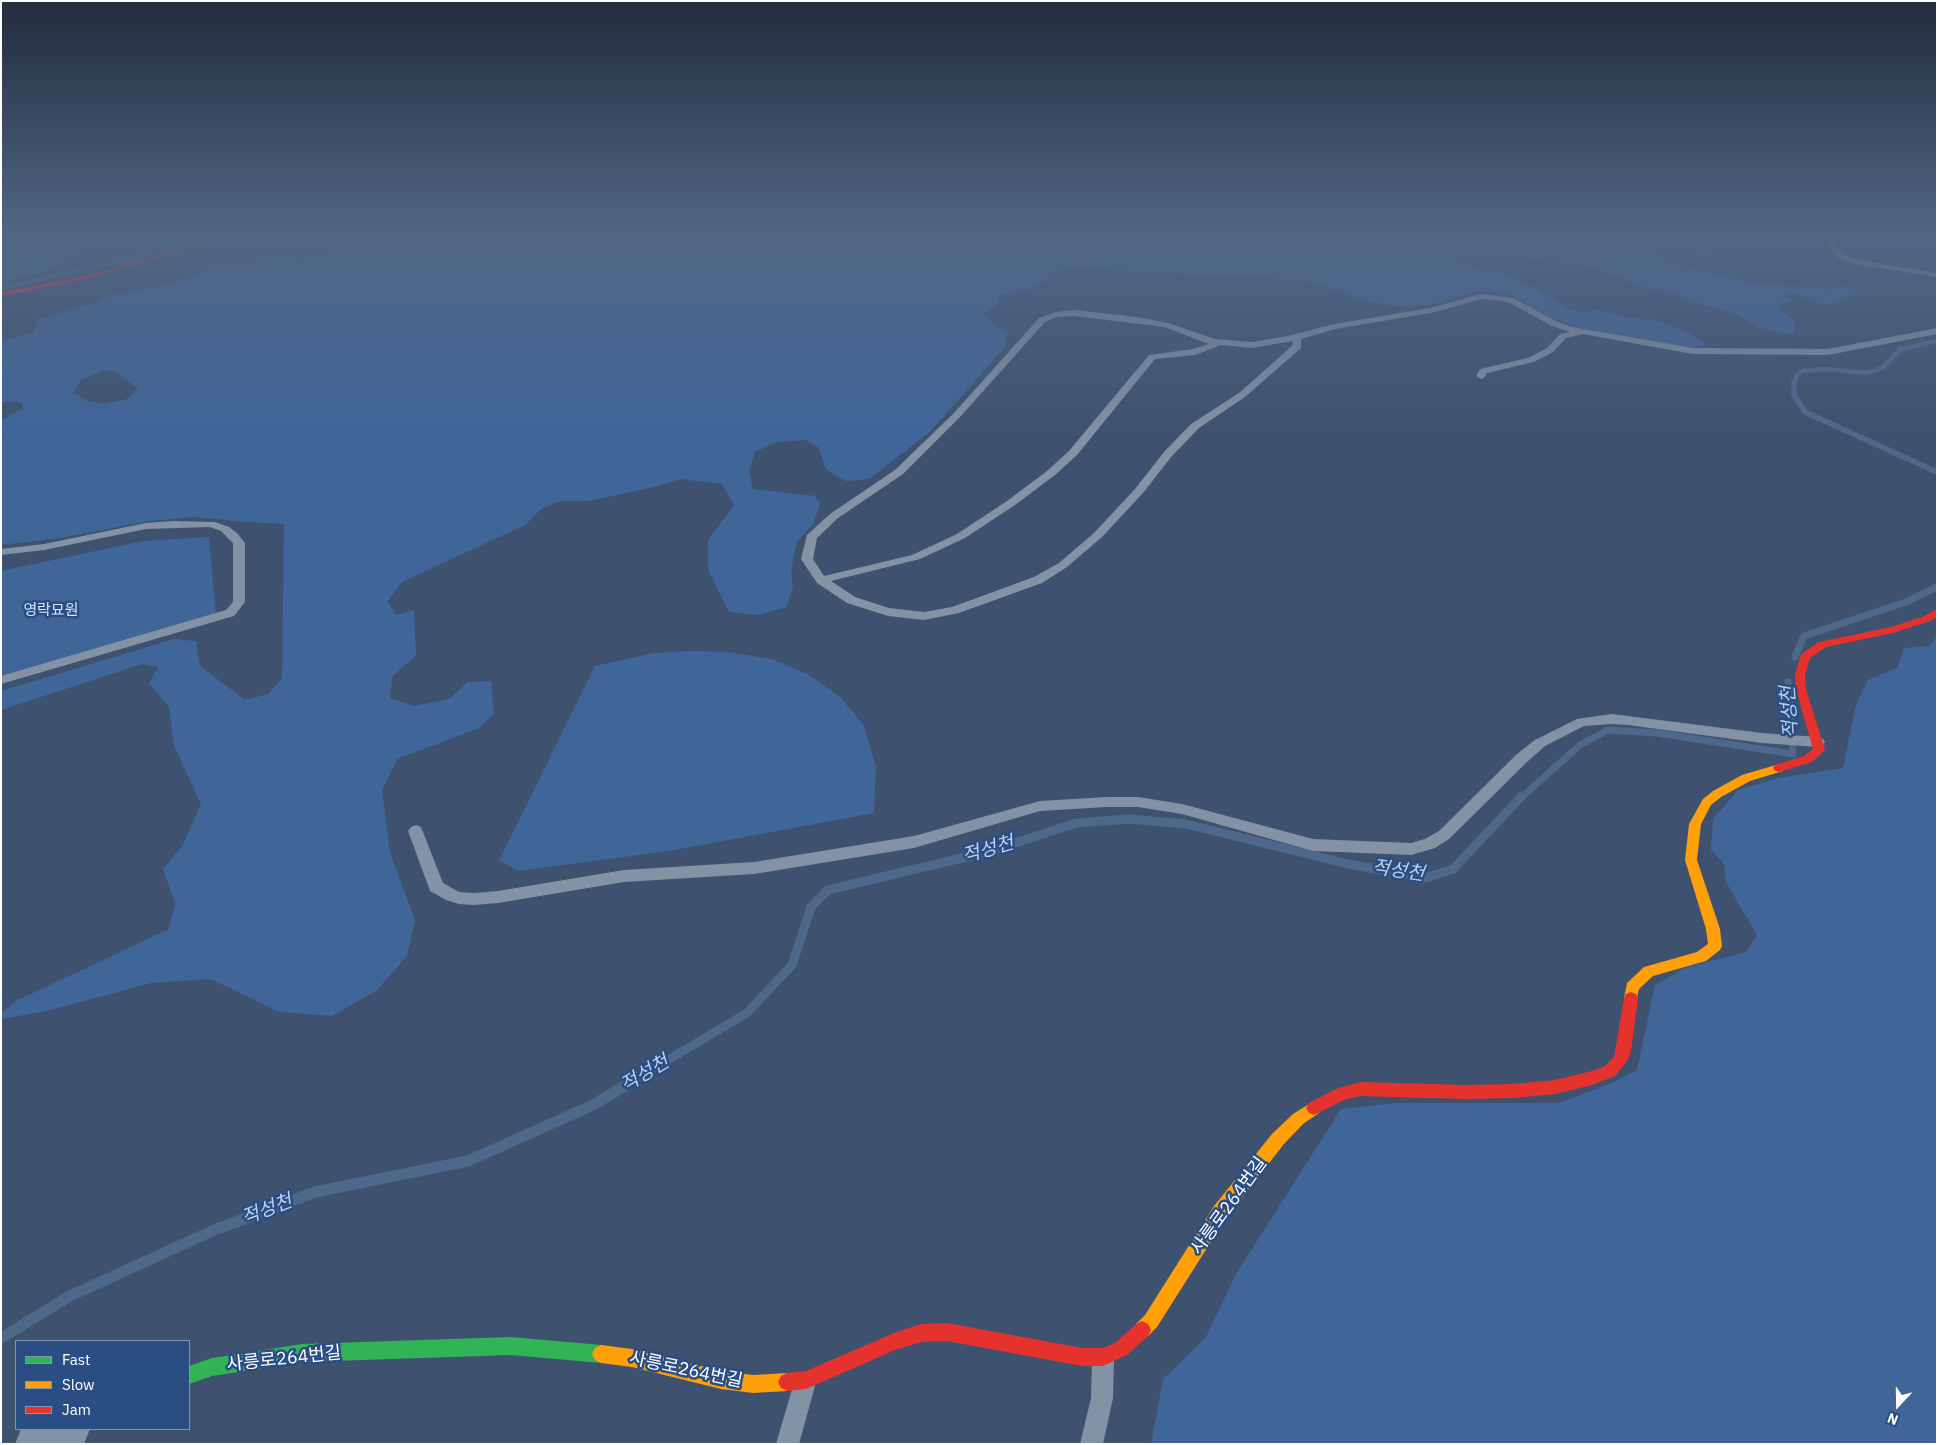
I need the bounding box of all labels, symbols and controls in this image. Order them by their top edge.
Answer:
park label: 영락묘원 [23,602,79,620]
water label: 적성천 [1777,685,1803,739]
water label: 적성천 [960,832,1016,868]
water label: 적성천 [1370,856,1426,886]
water label: 적성천 [617,1051,673,1097]
street label: 사릉로264번길 [1186,1153,1272,1259]
water label: 적성천 [238,1190,296,1230]
legend [15,1340,190,1430]
street label: 사릉로264번길 [226,1342,342,1376]
street label: 사릉로264번길 [627,1347,745,1393]
text: Fast [62,1350,90,1369]
text: Slow [62,1375,95,1394]
north arrow [1873,1380,1923,1430]
text: Jam [62,1400,91,1419]
text: N [1885,1409,1901,1429]

